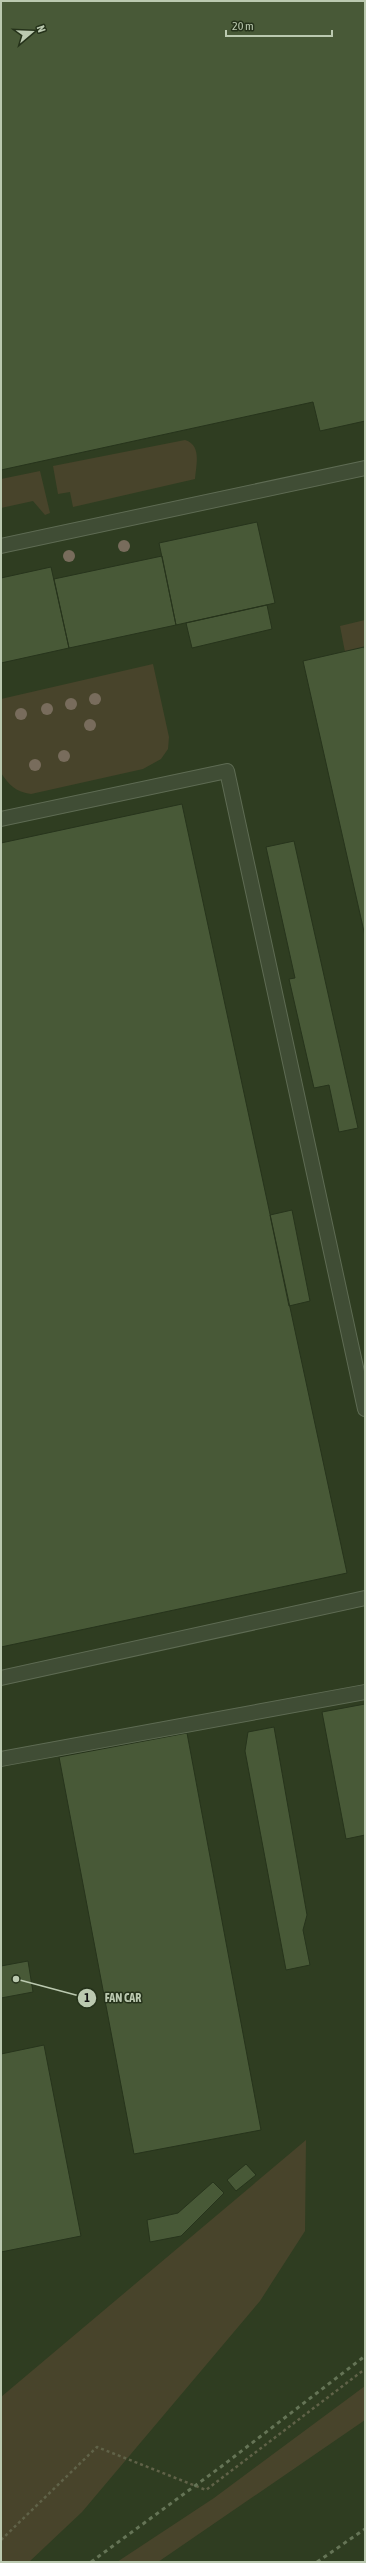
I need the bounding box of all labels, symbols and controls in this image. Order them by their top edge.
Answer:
north arrow [12,12,52,52]
scale bar [226,12,332,38]
text: 20 m [232,19,254,33]
text: N [35,24,48,34]
callout: FAN CAR [77,1986,149,2010]
text: 1 [84,1991,90,2005]
text: FAN CAR [105,1991,141,2005]

